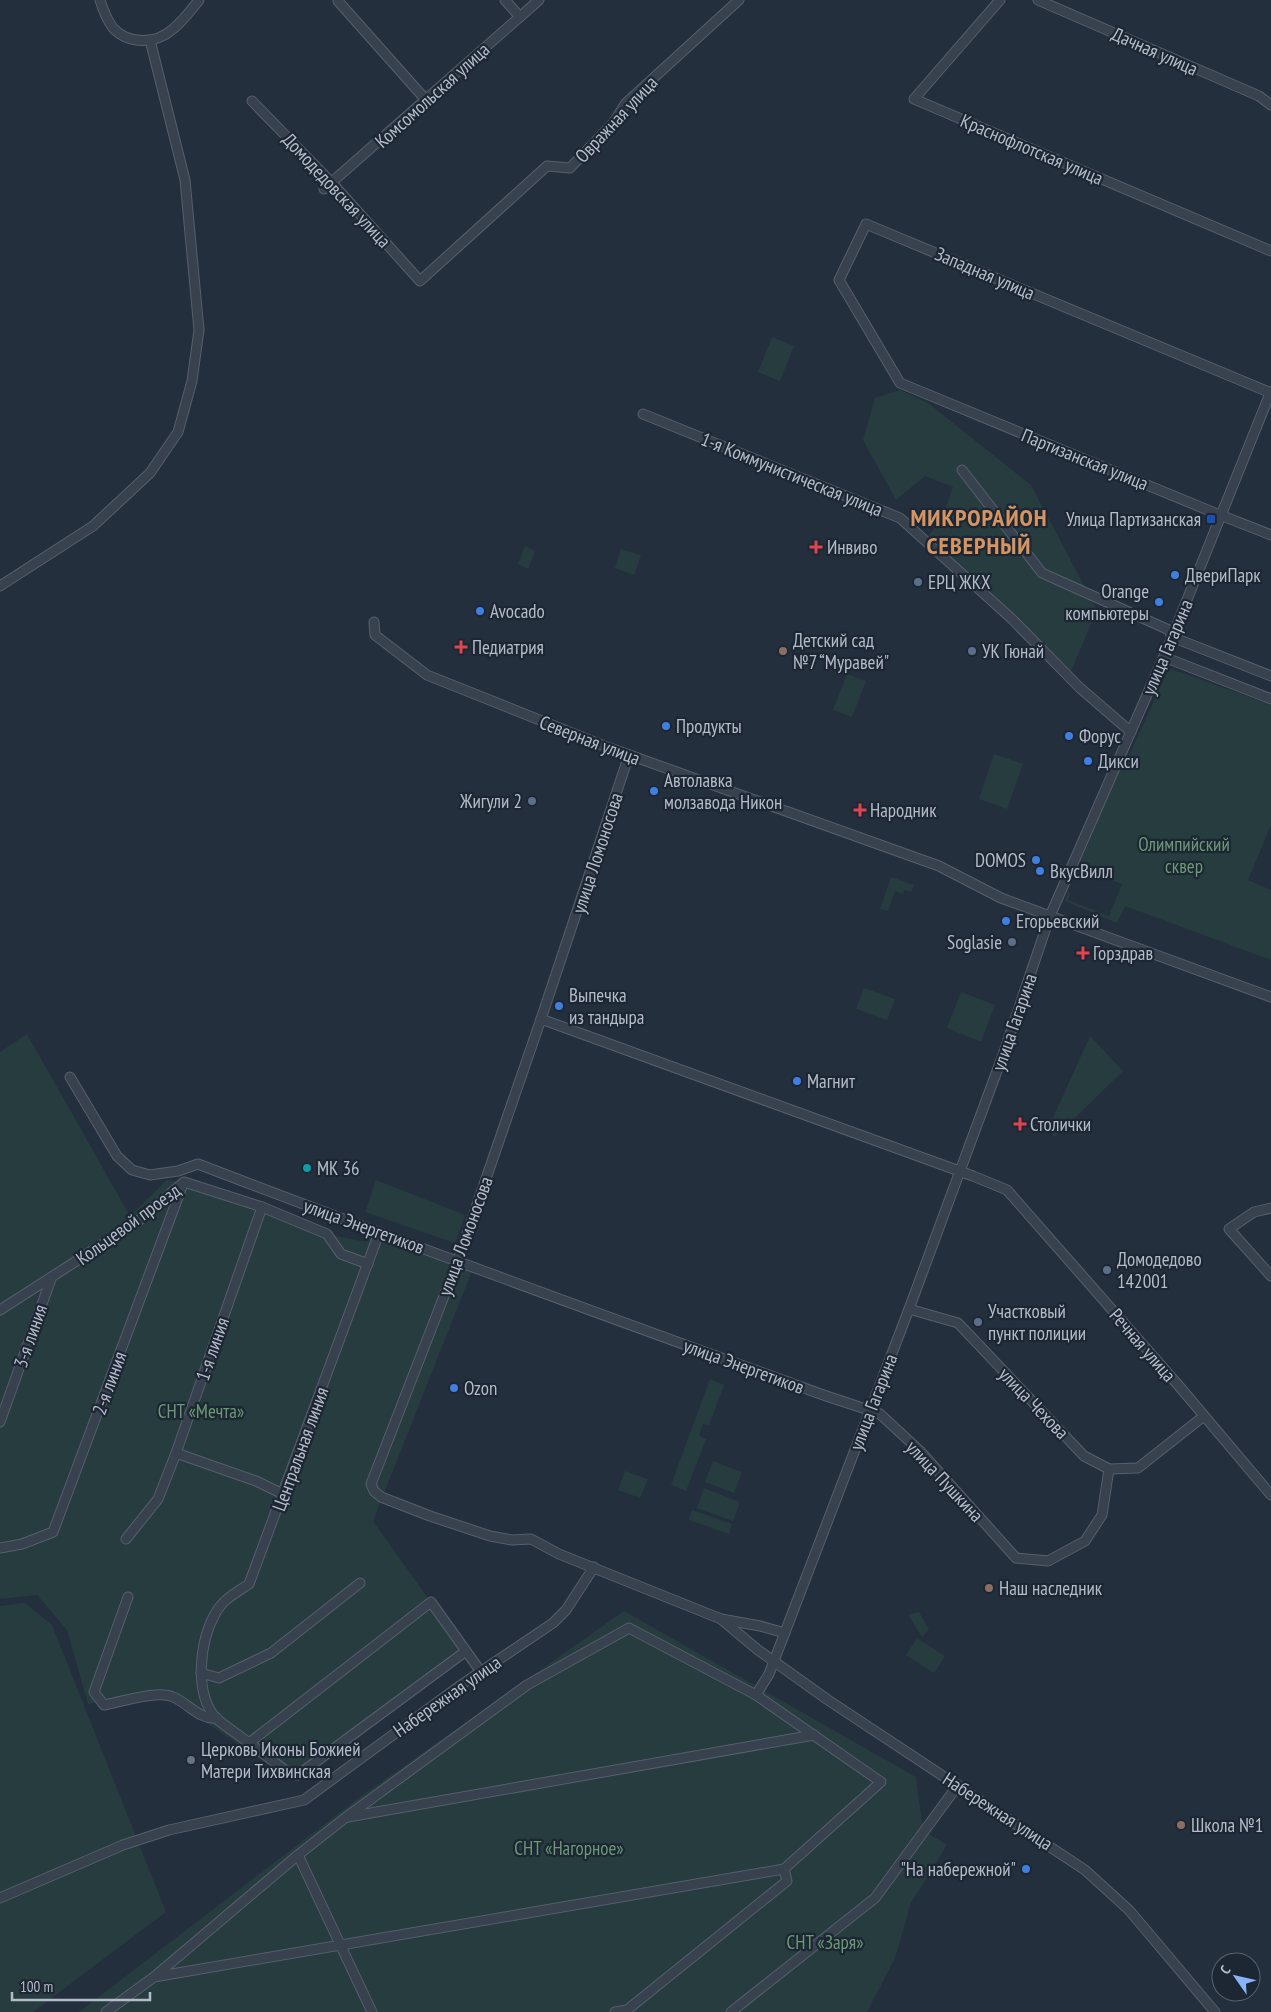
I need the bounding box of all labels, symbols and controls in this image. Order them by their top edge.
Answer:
street label: Дачная улица [1108,21,1202,81]
street label: Комсомольская улица [370,37,494,153]
street label: Овражная улица [570,70,662,168]
street label: Краснофлотская улица [957,108,1107,190]
street label: Домодедовская улица [278,128,396,252]
street label: Западная улица [931,241,1039,305]
street label: Партизанская улица [1018,423,1152,495]
street label: 1-я Коммунистическая улица [698,427,886,521]
district label: МИКРОРАЙОН СЕВЕРНЫЙ [910,502,1048,561]
place label: Улица Партизанская [1066,507,1201,531]
marker: Улица Партизанская [1205,513,1217,525]
place label: Инвиво [827,535,877,559]
marker: Инвиво [809,540,823,554]
place label: ДвериПарк [1185,563,1261,587]
marker: ДвериПарк [1169,569,1181,581]
place label: ЕРЦ ЖКХ [928,570,991,594]
marker: ЕРЦ ЖКХ [912,576,924,588]
place label: Orange компьютеры [1065,579,1149,625]
street label: улица Гагарина [1136,596,1198,698]
marker: Orange компьютеры [1153,596,1165,608]
place label: Avocado [490,599,545,623]
marker: Avocado [474,605,486,617]
place label: Детский сад №7 “Муравей" [793,628,889,674]
place label: Педиатрия [472,635,544,659]
place label: УК Гюнай [982,639,1044,663]
marker: Педиатрия [454,640,468,654]
marker: Детский сад №7 “Муравей" [777,645,789,657]
marker: УК Гюнай [966,645,978,657]
street label: Северная улица [536,710,644,770]
place label: Продукты [676,714,742,738]
marker: Продукты [660,720,672,732]
place label: Форус [1079,724,1121,748]
marker: Форус [1063,730,1075,742]
place label: Дикси [1098,749,1139,773]
marker: Дикси [1082,755,1094,767]
place label: Автолавка молзавода Никон [664,768,782,814]
marker: Автолавка молзавода Никон [648,785,660,797]
place label: Жигули 2 [459,789,522,813]
street label: улица Ломоносова [566,790,628,916]
marker: Жигули 2 [526,795,538,807]
place label: Народник [870,798,937,822]
marker: Народник [854,804,866,816]
park label: Олимпийский сквер [1138,832,1230,878]
place label: DOMOS [975,848,1026,872]
marker: DOMOS [1030,854,1042,866]
place label: ВкусВилл [1050,859,1113,883]
marker: ВкусВилл [1034,865,1046,877]
place label: Егорьевский [1016,909,1099,933]
marker: Егорьевский [1000,915,1012,927]
place label: Soglasie [947,930,1002,954]
marker: Soglasie [1006,936,1018,948]
place label: Горздрав [1093,941,1153,965]
marker: Горздрав [1077,947,1089,959]
street label: улица Гагарина [986,970,1042,1074]
place label: Выпечка из тандыра [569,983,644,1029]
marker: Выпечка из тандыра [553,1000,565,1012]
place label: Магнит [807,1069,856,1093]
marker: Магнит [791,1075,803,1087]
place label: Столички [1030,1112,1091,1136]
marker: Столички [1014,1118,1026,1130]
place label: МК 36 [317,1156,360,1180]
marker: МК 36 [301,1162,313,1174]
street label: улица Ломоносова [432,1173,498,1299]
street label: Кольцевой проезд [71,1178,186,1270]
street label: улица Энергетиков [300,1193,428,1259]
place label: Домодедово 142001 [1117,1247,1202,1293]
marker: Домодедово 142001 [1101,1264,1113,1276]
place label: Участковый пункт полиции [988,1299,1086,1345]
street label: 3-я линия [8,1301,52,1371]
street label: Речная улица [1105,1303,1181,1387]
street label: 1-я линия [190,1314,234,1384]
marker: Участковый пункт полиции [972,1316,984,1328]
street label: улица Энергетиков [680,1333,808,1399]
street label: 2-я линия [87,1348,131,1418]
street label: улица Гагарина [844,1350,902,1454]
street label: улица Чехова [994,1362,1074,1444]
place label: Ozon [464,1376,497,1400]
marker: Ozon [448,1382,460,1394]
street label: Центральная линия [266,1384,334,1514]
park label: СНТ «Мечта» [158,1399,244,1423]
street label: улица Пушкина [901,1435,989,1527]
place label: Наш наследник [999,1576,1103,1600]
marker: Наш наследник [983,1582,995,1594]
street label: Набережная улица [388,1650,506,1742]
place label: Церковь Иконы Божией Матери Тихвинская [201,1737,361,1783]
marker: Церковь Иконы Божией Матери Тихвинская [185,1754,197,1766]
street label: Набережная улица [939,1767,1057,1855]
place label: Школа №1 [1191,1813,1263,1837]
marker: Школа №1 [1175,1819,1187,1831]
park label: СНТ «Нагорное» [514,1836,624,1860]
place label: "На набережной" [900,1857,1016,1881]
marker: "На набережной" [1020,1863,1032,1875]
park label: СНТ «Заря» [787,1930,863,1954]
north arrow [1211,1952,1261,2002]
text: С [1216,1962,1235,1977]
scale bar [12,1970,150,2002]
text: 100 m [20,1977,53,1996]

